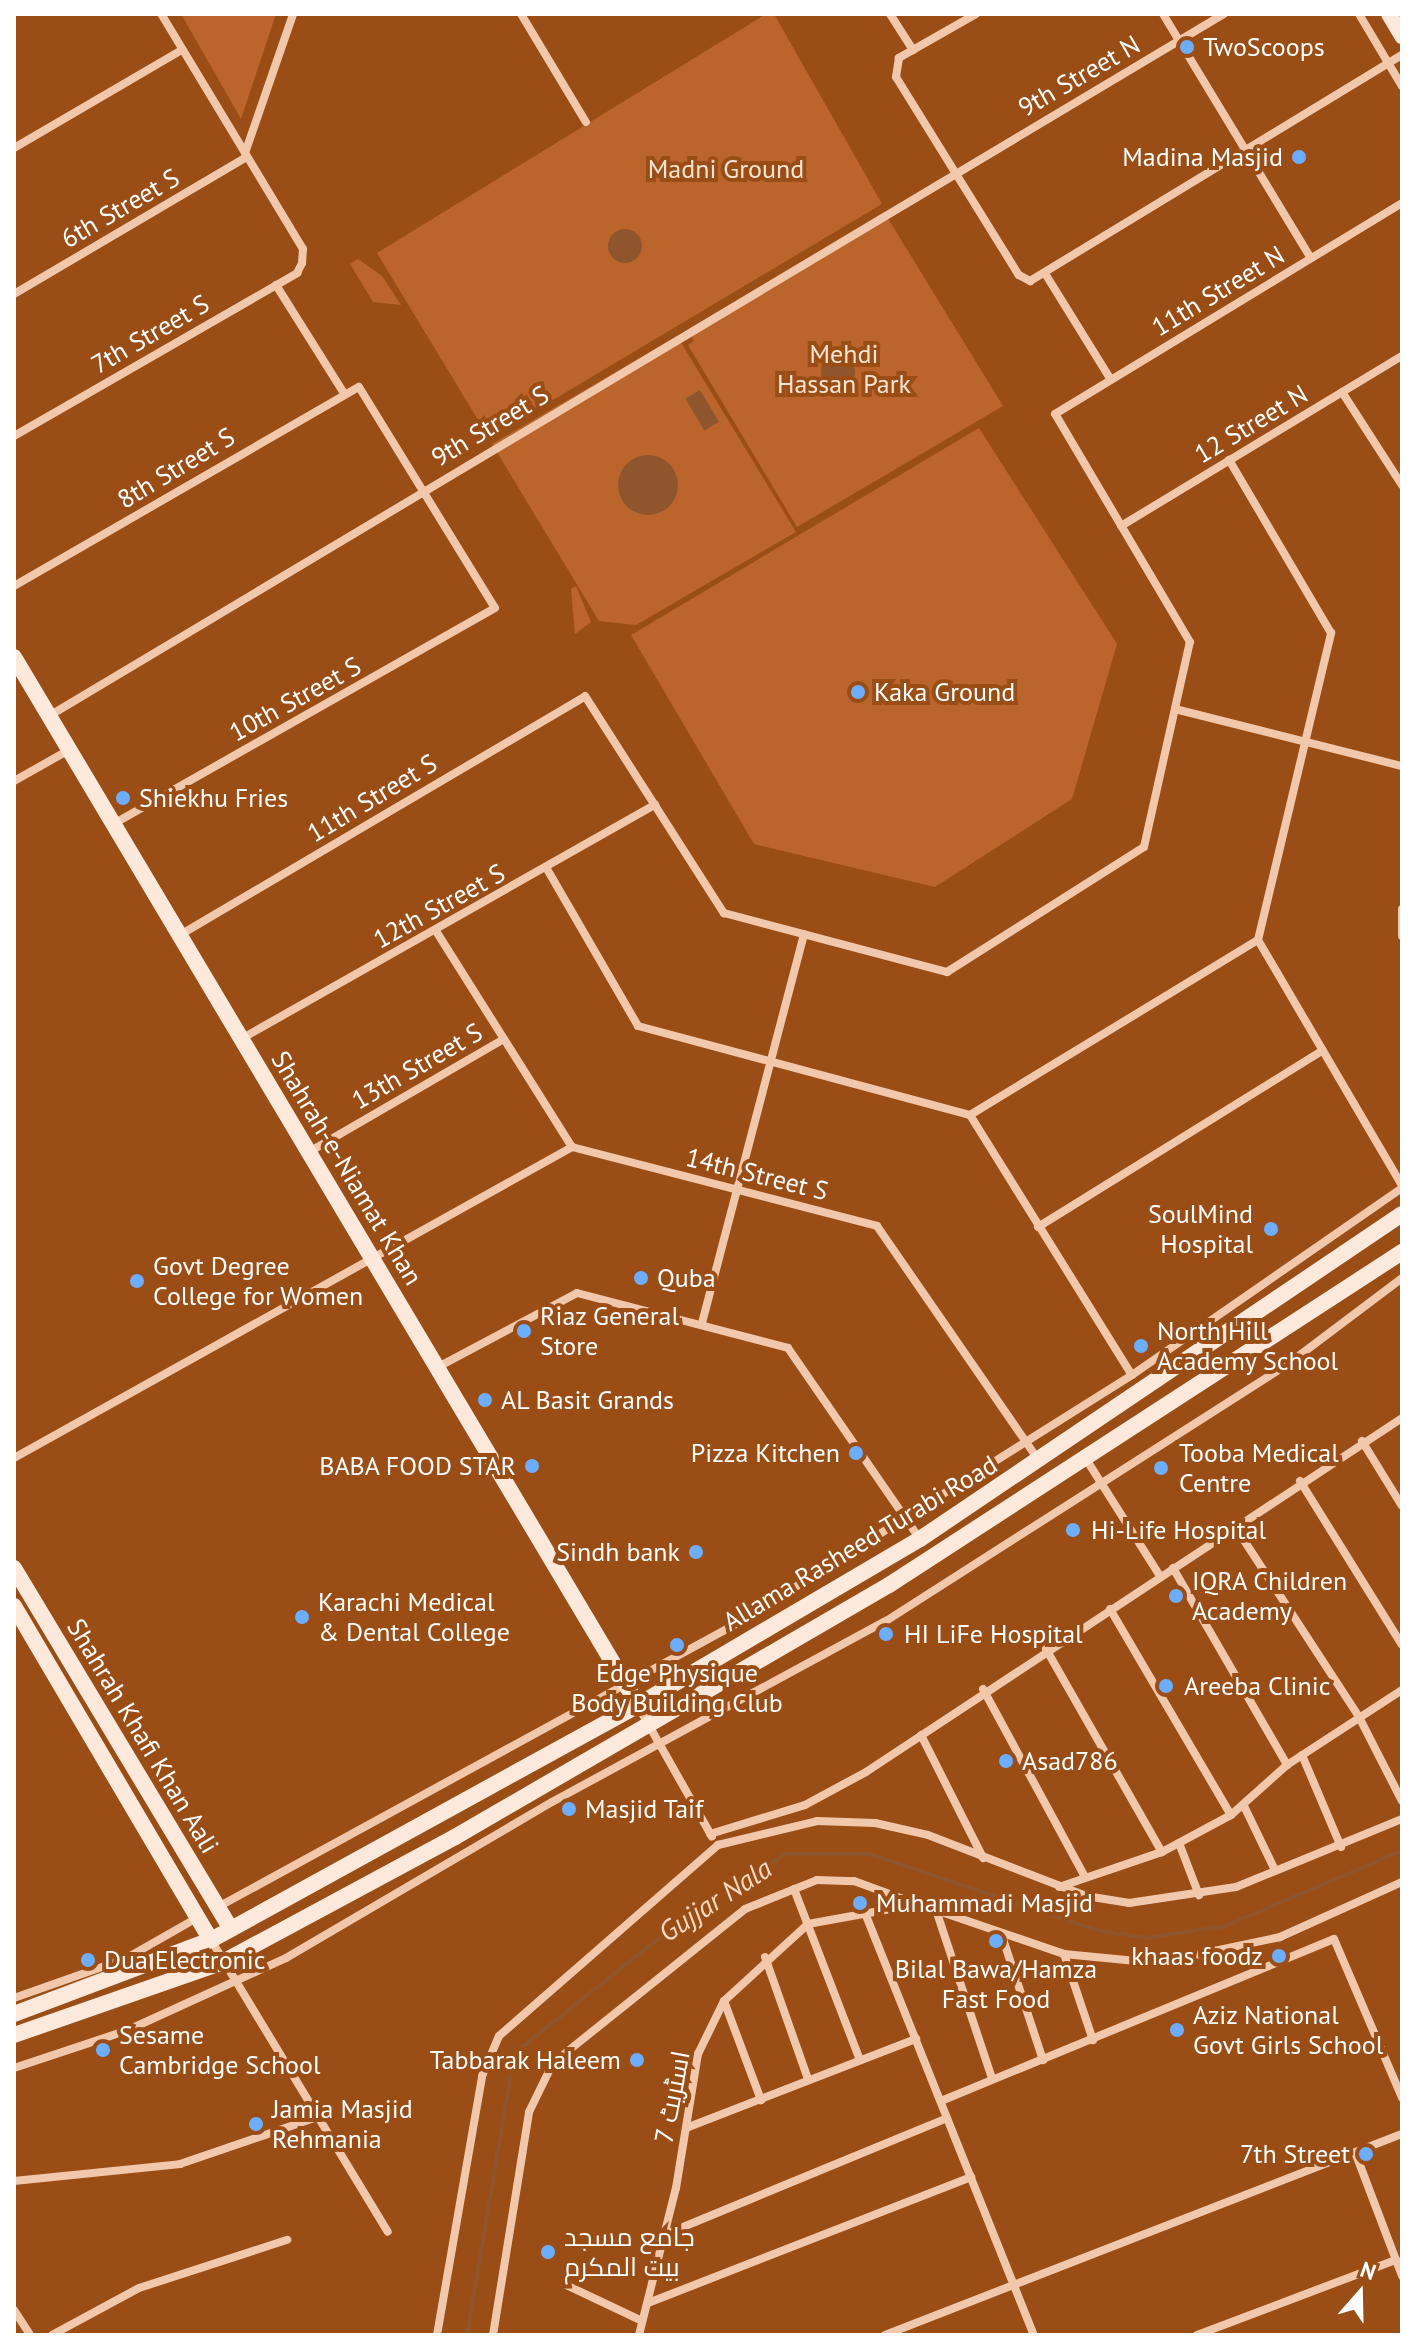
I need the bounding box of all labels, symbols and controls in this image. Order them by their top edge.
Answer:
street label: 9th Street N [1013,29,1145,123]
place label: TwoScoops [1203,31,1325,63]
marker: TwoScoops [1178,38,1196,56]
place label: Madina Masjid [1122,141,1283,173]
marker: Madina Masjid [1290,148,1308,166]
park label: Madni Ground [648,153,804,185]
street label: 6th Street S [55,162,185,254]
street label: 11th Street N [1146,239,1290,343]
street label: 7th Street S [86,288,214,380]
park label: Mehdi Hassan Park [777,338,911,400]
street label: 12 Street N [1189,378,1313,470]
street label: 9th Street S [426,379,554,473]
street label: 8th Street S [112,421,240,515]
street label: 10th Street S [224,650,366,748]
place label: Kaka Ground [874,676,1015,708]
marker: Kaka Ground [849,683,867,701]
street label: 11th Street S [302,747,442,849]
place label: Shiekhu Fries [139,782,288,814]
marker: Shiekhu Fries [114,789,132,807]
street label: 12th Street S [368,857,510,955]
street label: 13th Street S [346,1016,488,1116]
street label: Shahrah-e-Niamat Khan [265,1045,429,1291]
street label: 14th Street S [683,1141,831,1207]
place label: SoulMind Hospital [1148,1198,1253,1260]
marker: SoulMind Hospital [1260,1218,1282,1240]
place label: Govt Degree College for Women [153,1250,364,1312]
place label: Quba [657,1262,716,1294]
marker: Quba [632,1269,650,1287]
marker: Govt Degree College for Women [128,1272,146,1290]
place label: Riaz General Store [540,1300,680,1362]
place label: North Hill Academy School [1157,1315,1339,1376]
marker: Riaz General Store [515,1322,533,1340]
marker: North Hill Academy School [1132,1337,1150,1355]
place label: AL Basit Grands [501,1384,675,1416]
marker: AL Basit Grands [476,1391,494,1409]
place label: Pizza Kitchen [691,1437,840,1469]
place label: Tooba Medical Centre [1179,1437,1339,1498]
marker: Pizza Kitchen [847,1444,865,1462]
street label: Allama Rasheed Turabi Road [717,1449,1003,1637]
place label: BABA FOOD STAR [318,1450,516,1482]
marker: BABA FOOD STAR [523,1457,541,1475]
marker: Tooba Medical Centre [1150,1457,1172,1479]
place label: Hi-Life Hospital [1091,1514,1266,1546]
marker: Hi-Life Hospital [1062,1519,1084,1541]
place label: Sindh bank [556,1536,680,1568]
marker: Sindh bank [687,1543,705,1561]
place label: IQRA Children Academy [1192,1565,1348,1626]
place label: Karachi Medical & Dental College [318,1586,510,1648]
marker: IQRA Children Academy [1167,1587,1185,1605]
marker: Karachi Medical & Dental College [293,1608,311,1626]
street label: Shahrah Khafi Khan Aali [60,1613,226,1859]
place label: HI LiFe Hospital [904,1618,1083,1650]
marker: HI LiFe Hospital [875,1623,897,1645]
marker: Edge Physique Body Building Club [668,1636,686,1654]
place label: Edge Physique Body Building Club [571,1657,783,1718]
place label: Areeba Clinic [1184,1670,1330,1702]
marker: Areeba Clinic [1155,1675,1177,1697]
place label: Asad786 [1022,1745,1118,1777]
marker: Asad786 [997,1752,1015,1770]
place label: Masjid Taif [585,1793,704,1825]
marker: Masjid Taif [560,1800,578,1818]
water label: Gujjar Nala [652,1851,778,1949]
place label: Muhammadi Masjid [876,1887,1093,1919]
marker: Muhammadi Masjid [851,1894,869,1912]
marker: Bilal Bawa/Hamza Fast Food [987,1932,1005,1950]
place label: khaas foodz [1131,1940,1263,1972]
place label: Dua Electronic [104,1944,266,1976]
marker: khaas foodz [1270,1947,1288,1965]
marker: Dua Electronic [79,1951,97,1969]
place label: Bilal Bawa/Hamza Fast Food [895,1953,1097,2014]
place label: Aziz National Govt Girls School [1193,1999,1383,2060]
place label: Sesame Cambridge School [119,2019,321,2080]
marker: Aziz National Govt Girls School [1168,2021,1186,2039]
marker: Sesame Cambridge School [94,2041,112,2059]
place label: Tabbarak Haleem [429,2044,621,2076]
street label: اسٹریٹ 7 [648,2048,696,2146]
marker: Tabbarak Haleem [628,2051,646,2069]
place label: Jamia Masjid Rehmania [272,2093,413,2154]
marker: Jamia Masjid Rehmania [247,2115,265,2133]
place label: 7th Street [1240,2138,1350,2170]
marker: 7th Street [1357,2145,1375,2163]
place label: جامع مسجد بیت المکرم [564,2221,695,2282]
marker: جامع مسجد بیت المکرم [539,2243,557,2261]
north arrow [1320,2253,1400,2333]
text: N [1357,2255,1380,2286]

